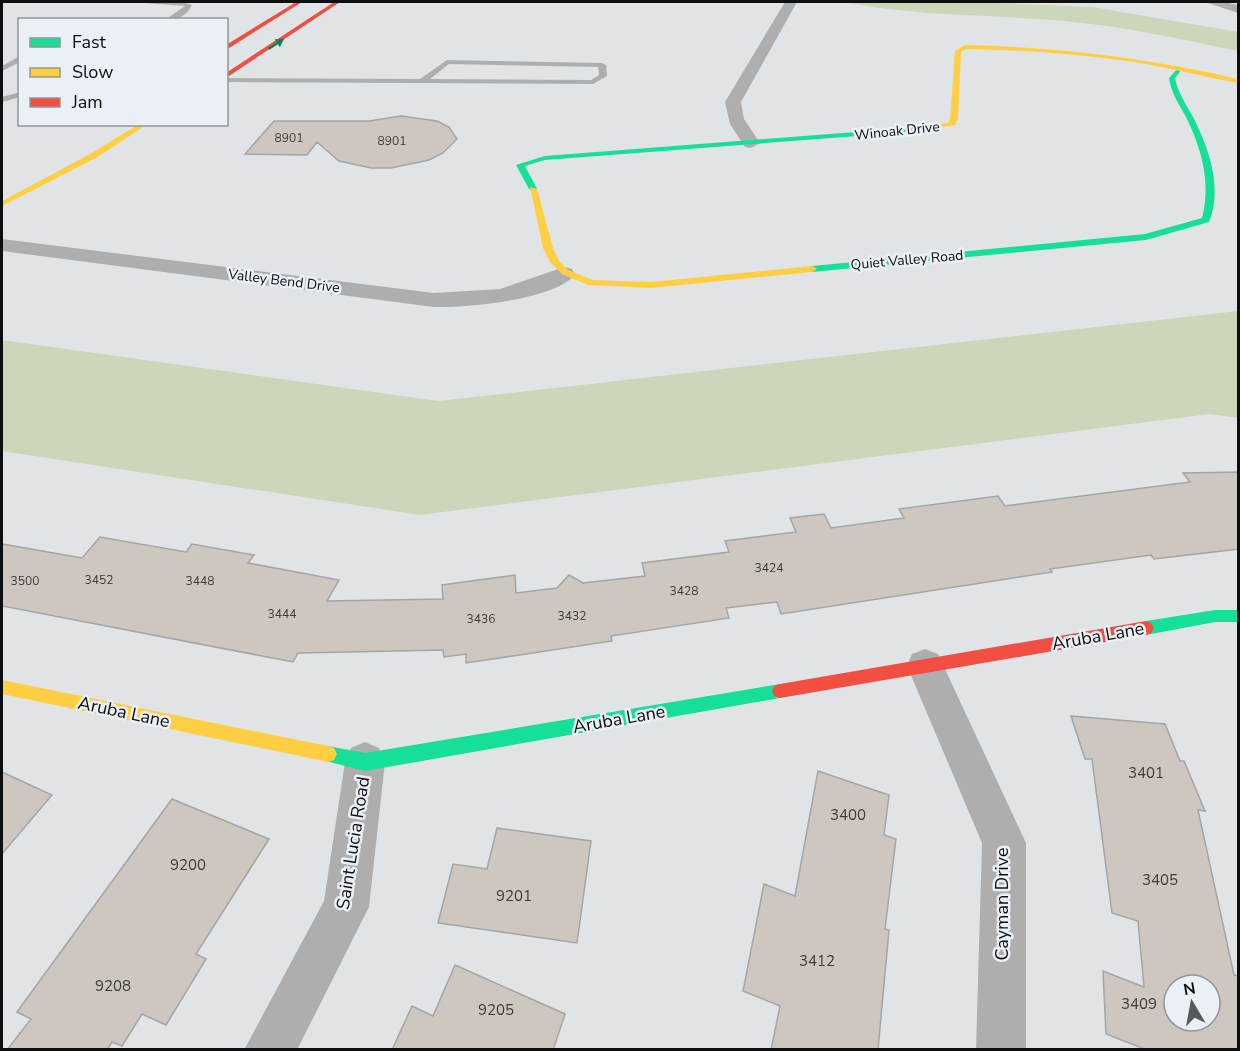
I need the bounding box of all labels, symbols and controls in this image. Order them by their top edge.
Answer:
legend [18,18,228,126]
text: Fast [72,30,107,54]
one-way arrow [268,39,284,50]
text: Slow [72,60,113,84]
text: Jam [71,90,103,114]
street label: Winoak Drive [853,117,941,145]
house number: 8901 [275,130,303,146]
house number: 8901 [378,133,406,149]
street label: Quiet Valley Road [850,246,964,274]
street label: Valley Bend Drive [226,265,341,297]
house number: 3424 [755,560,783,576]
house number: 3452 [85,572,113,588]
house number: 3500 [11,573,39,589]
house number: 3448 [186,573,214,589]
house number: 3428 [670,583,698,599]
house number: 3444 [268,606,296,622]
house number: 3432 [558,608,586,624]
house number: 3436 [467,611,495,627]
street label: Aruba Lane [1050,616,1146,656]
street label: Aruba Lane [76,691,172,733]
street label: Aruba Lane [571,699,667,739]
house number: 3401 [1128,763,1164,783]
street label: Saint Lucia Road [331,775,375,911]
house number: 3400 [830,805,866,825]
street label: Cayman Drive [990,847,1014,961]
house number: 9200 [170,855,206,875]
house number: 3405 [1142,870,1178,890]
house number: 9201 [496,886,532,906]
house number: 3412 [799,951,835,971]
north arrow [1162,973,1222,1033]
house number: 9208 [95,976,131,996]
text: N [1182,977,1197,1001]
house number: 3409 [1121,994,1157,1014]
house number: 9205 [478,1000,514,1020]

